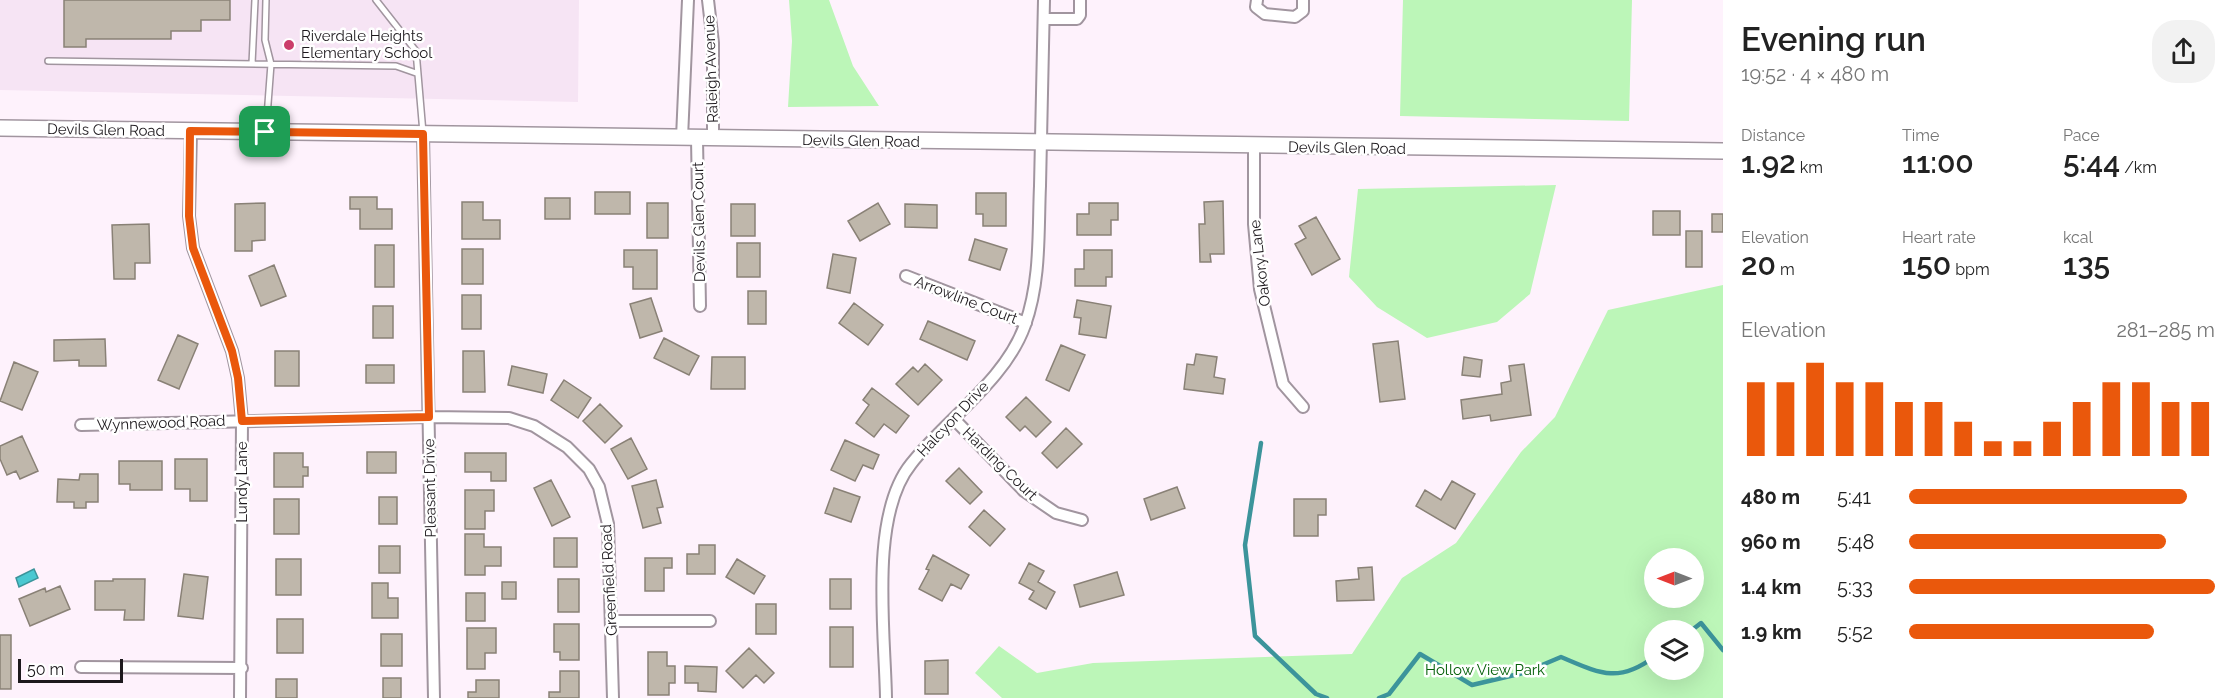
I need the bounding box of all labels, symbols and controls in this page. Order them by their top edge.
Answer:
street label: Raleigh Avenue [700,15,722,123]
text: Evening run [1741,20,1926,59]
button: share [2152,20,2215,83]
place label: Riverdale Heights Elementary School [301,27,433,62]
marker: Riverdale Heights Elementary School [282,38,296,52]
text: 19:52 · 4 × 480 m [1741,62,1889,86]
pin [239,106,290,157]
icon: arrive [248,115,281,148]
street label: Devils Glen Road [47,120,165,140]
text: Distance [1741,126,1805,145]
text: Time [1902,126,1939,145]
text: Pace [2063,126,2100,145]
street label: Devils Glen Road [802,131,920,151]
street label: Devils Glen Road [1288,138,1406,158]
text: 1.92 [1741,145,1796,180]
text: 11:00 [1902,145,1974,180]
text: 5:44 [2063,145,2120,180]
text: km [1796,158,1823,177]
text: /km [2120,158,2157,177]
street label: Devils Glen Court [689,162,709,282]
street label: Oakory Lane [1246,218,1274,307]
text: Elevation [1741,228,1809,247]
text: Heart rate [1902,228,1976,247]
text: kcal [2063,228,2093,247]
text: 20 [1741,247,1776,282]
text: 150 [1902,247,1951,282]
text: 135 [2063,247,2110,282]
text: m [1776,260,1795,279]
text: bpm [1951,260,1990,279]
street label: Arrowline Court [912,272,1020,328]
text: Elevation [1741,318,1826,342]
text: 281–285 m [2116,318,2215,342]
street label: Halcyon Drive [914,377,993,460]
street label: Wynnewood Road [96,412,226,434]
street label: Harding Court [959,424,1041,504]
street label: Pleasant Drive [420,438,440,538]
street label: Lundy Lane [233,441,251,523]
text: 480 m [1741,485,1800,509]
text: 5:41 [1837,485,1871,509]
street label: Greenfield Road [597,524,621,636]
text: 960 m [1741,530,1801,554]
text: 5:48 [1837,530,1874,554]
north arrow [1644,548,1704,608]
map controls [1644,548,1704,680]
text: 1.4 km [1741,575,1801,599]
text: 5:33 [1837,575,1873,599]
button: layers [1644,620,1704,680]
text: 1.9 km [1741,620,1802,644]
text: 5:52 [1837,620,1873,644]
scale bar [18,656,123,684]
text: 50 m [27,660,64,679]
park label: Hollow View Park [1425,661,1545,679]

